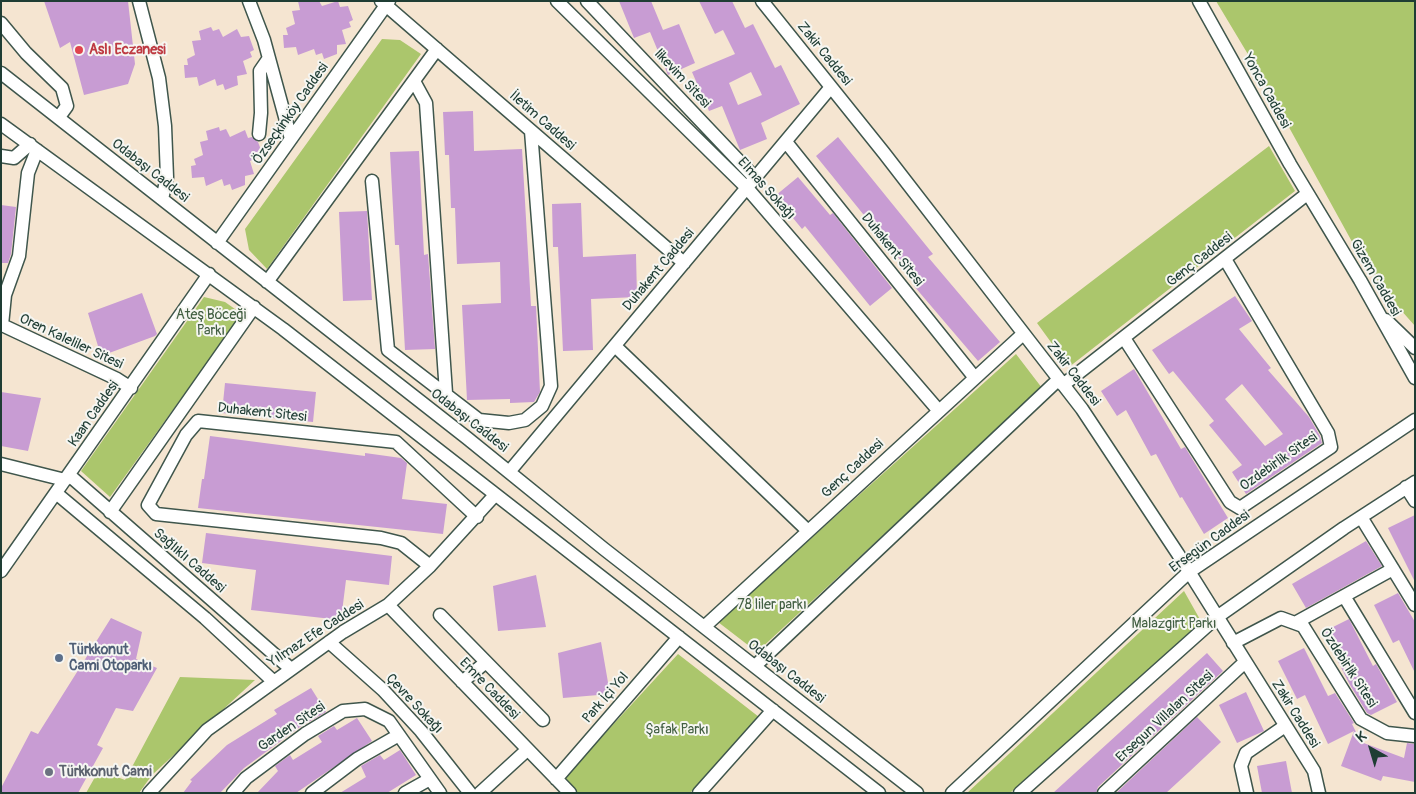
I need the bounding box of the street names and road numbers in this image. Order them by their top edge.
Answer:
street label: Zakir Caddesi [793,19,855,89]
street label: likevim Sitesi [650,46,714,112]
street label: Yonca Caddesi [1238,50,1294,132]
street label: Özseçkinköy Caddesi [250,60,332,168]
street label: İletim Caddesi [506,88,578,154]
street label: Odabaşı Caddesi [108,136,192,206]
street label: Elmas Sokağı [734,154,798,224]
street label: Duhakent Sitesi [857,210,927,290]
street label: Duhakent Caddesi [620,225,698,315]
street label: Genç Caddesi [1164,229,1236,291]
street label: Gizem Caddesi [1346,237,1404,319]
street label: Oren Kaleliler Sitesi [17,311,125,373]
street label: Zakir Caddesi [1043,338,1103,410]
street label: Kaan Caddesi [65,378,123,450]
street label: Odabaşı Caddesi [427,386,511,456]
street label: Duhakent Sitesi [217,400,307,426]
street label: Ozdebirlik Sitesi [1237,429,1321,495]
street label: Genç Caddesi [818,436,888,502]
street label: Ersegün Caddesi [1166,507,1254,577]
street label: Sağlıklı Caddesi [150,525,228,597]
street label: Yılmaz Efe Caddesi [265,597,367,671]
street label: Özdebirlik Sitesi [1316,625,1380,711]
street label: Odabaşı Caddesi [744,637,828,707]
street label: Emre Caddesi [456,655,522,723]
street label: Ersegun Villalan Sitesi [1113,668,1217,766]
street label: Park İçi Yol [579,669,633,727]
street label: Çevre Sokağı [382,671,446,737]
street label: Zakir Caddesi [1267,677,1323,751]
street label: Garden Sitesi [255,698,329,756]

